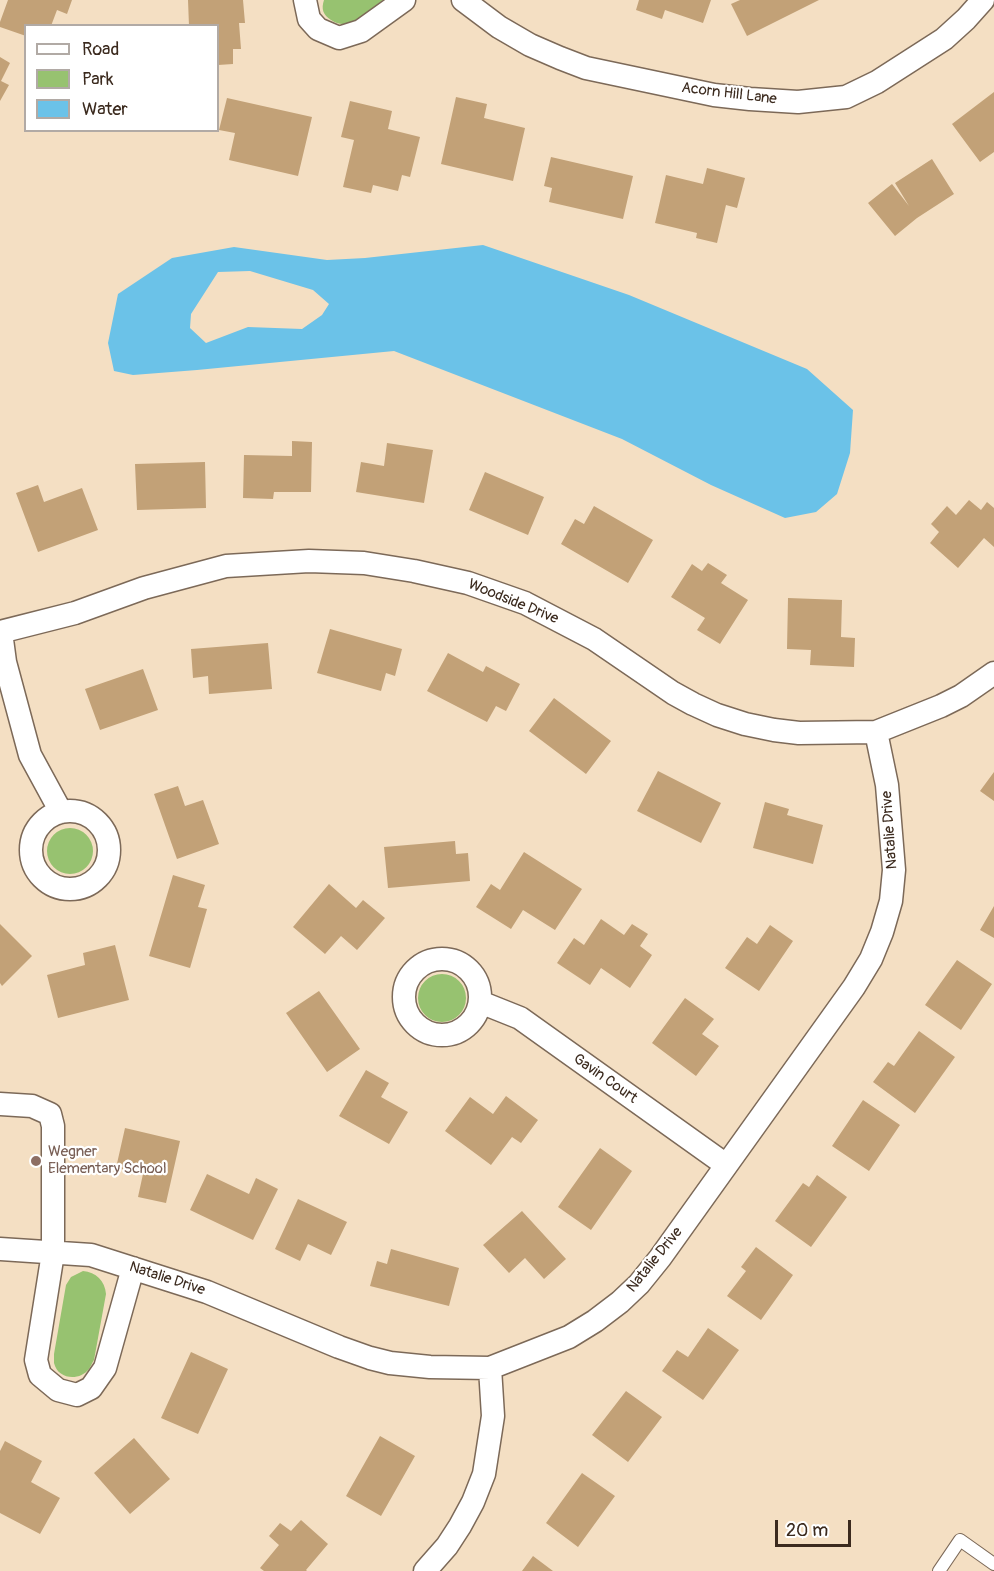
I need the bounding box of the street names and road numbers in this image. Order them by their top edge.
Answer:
street label: Acorn Hill Lane [680,79,778,109]
street label: Woodside Drive [465,576,561,628]
street label: Natalie Drive [878,790,902,870]
street label: Gavin Court [569,1050,641,1108]
street label: Natalie Drive [623,1224,687,1296]
street label: Natalie Drive [127,1258,207,1300]

